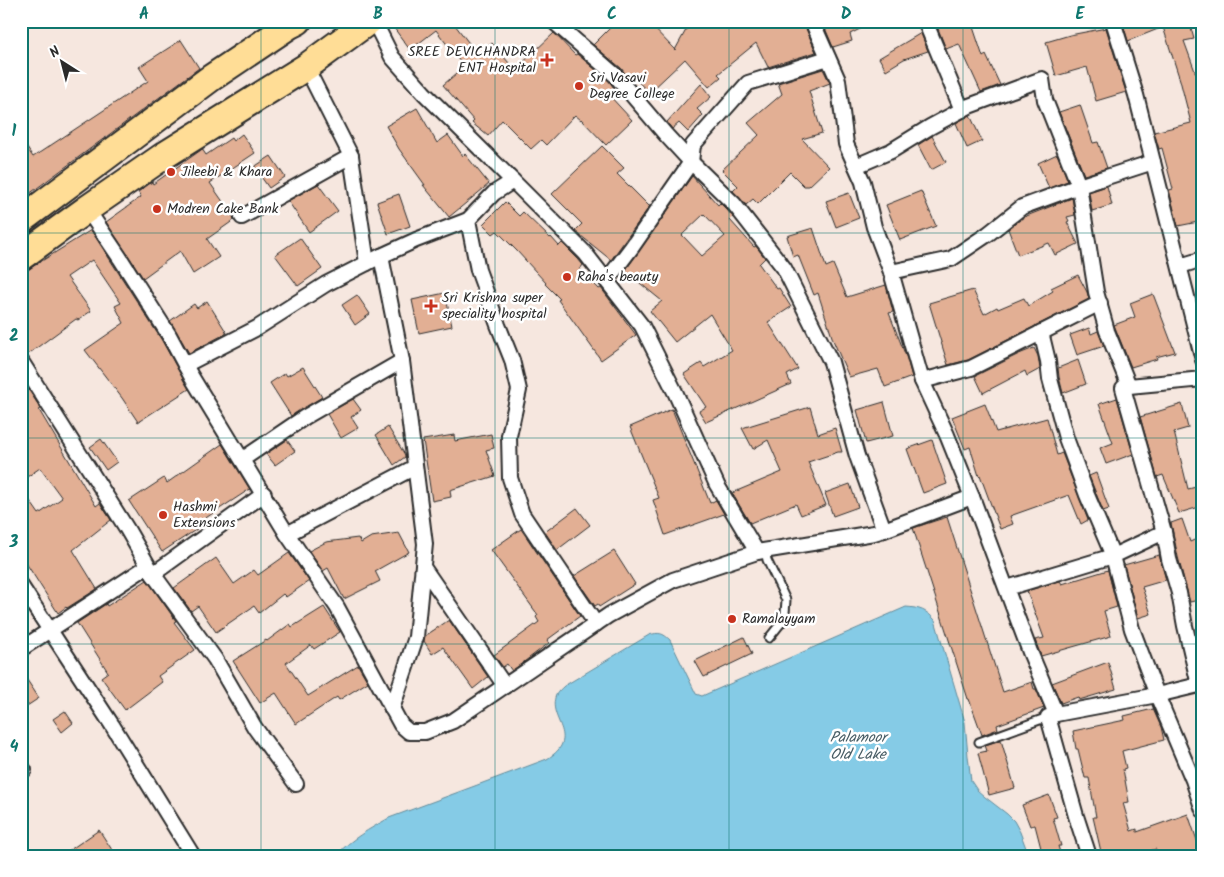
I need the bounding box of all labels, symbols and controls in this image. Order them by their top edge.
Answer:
text: A [139,2,149,27]
text: B [373,2,383,27]
text: C [607,2,617,27]
text: D [841,2,852,27]
text: E [1076,2,1086,27]
north arrow [38,38,88,88]
text: N [45,41,65,64]
place label: SREE DEVICHANDRA ENT Hospital [408,41,537,79]
marker: SREE DEVICHANDRA ENT Hospital [540,53,554,67]
place label: Sri Vasavi Degree College [589,67,675,105]
marker: Sri Vasavi Degree College [573,80,585,92]
text: 1 [12,119,17,144]
place label: Jileebi & Khara [181,161,272,183]
marker: Jileebi & Khara [165,166,177,178]
place label: Modren Cake Bank [167,198,279,220]
marker: Modren Cake Bank [151,203,163,215]
place label: Raha's beauty [577,266,659,288]
marker: Raha's beauty [561,271,573,283]
place label: Sri Krishna super speciality hospital [442,287,547,325]
marker: Sri Krishna super speciality hospital [424,299,438,313]
text: 2 [9,324,19,349]
place label: Hashmi Extensions [173,496,235,534]
marker: Hashmi Extensions [157,509,169,521]
text: 3 [9,530,19,555]
place label: Ramalayyam [742,608,815,630]
marker: Ramalayyam [726,613,738,625]
water label: Palamoor Old Lake [830,726,889,767]
text: 4 [10,735,19,760]

